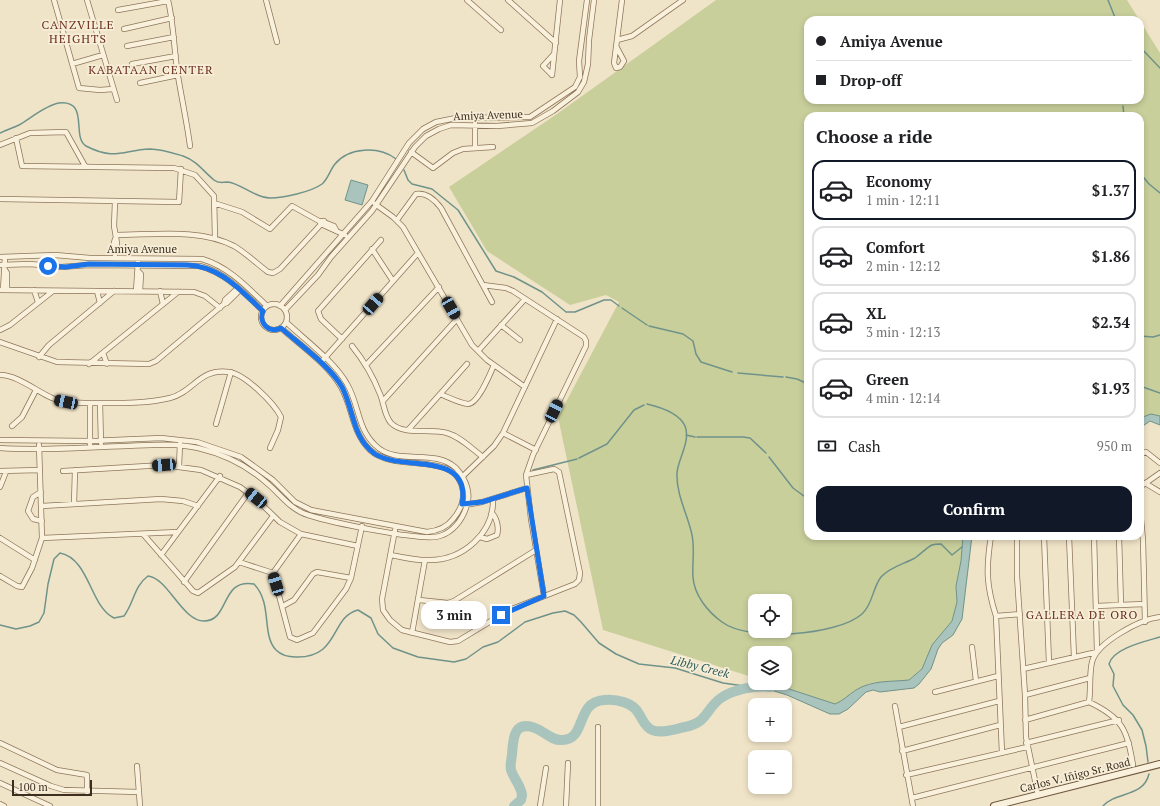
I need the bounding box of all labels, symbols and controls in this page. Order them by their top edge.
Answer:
district label: CANZVILLE HEIGHTS [41,17,115,46]
text: Amiya Avenue [840,31,943,51]
district label: KABATAAN CENTER [88,62,214,77]
text: Drop-off [840,70,902,90]
street label: Amiya Avenue [453,107,524,123]
text: Choose a ride [816,124,932,148]
text: Economy [866,171,931,191]
icon: car [818,172,854,208]
text: $1.37 [1092,180,1130,200]
text: 1 min · 12:11 [866,191,940,209]
text: Comfort [866,237,925,257]
icon: car [818,238,854,274]
street label: Amiya Avenue [107,242,177,256]
text: $1.86 [1092,246,1130,266]
route start [39,257,57,275]
text: 2 min · 12:12 [866,257,940,275]
car [361,291,385,317]
car [440,295,462,321]
text: XL [866,303,886,323]
icon: car [818,304,854,340]
text: $2.34 [1092,312,1130,332]
text: 3 min · 12:13 [866,323,940,341]
text: Green [866,369,909,389]
icon: car [818,370,854,406]
text: $1.93 [1092,378,1130,398]
text: 4 min · 12:14 [866,389,940,407]
car [53,394,79,410]
car [543,398,565,424]
icon: cash [816,435,838,457]
text: Cash [848,436,881,456]
text: 950 m [1097,437,1132,455]
car [152,458,176,472]
car [243,486,269,510]
button: Confirm [816,486,1132,532]
car [267,571,285,597]
map controls [748,594,792,794]
button: locate [748,594,792,638]
callout: 3 min [421,601,487,629]
text: 3 min [436,606,472,624]
route end [492,606,510,624]
district label: GALLERA DE ORO [1026,607,1138,622]
button: layers [748,646,792,690]
water label: Libby Creek [668,652,731,681]
button: + [748,698,792,742]
button: − [748,750,792,794]
street label: Carlos V. Iñigo Sr. Road [1018,755,1132,795]
scale bar [12,778,92,797]
text: 100 m [18,780,48,794]

